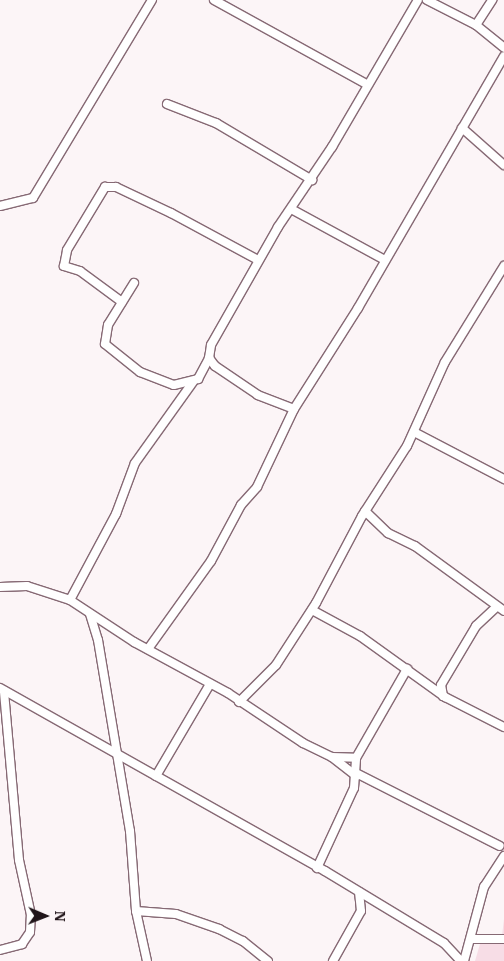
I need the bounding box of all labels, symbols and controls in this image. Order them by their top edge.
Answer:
north arrow [20,891,70,941]
text: N [51,911,69,922]

